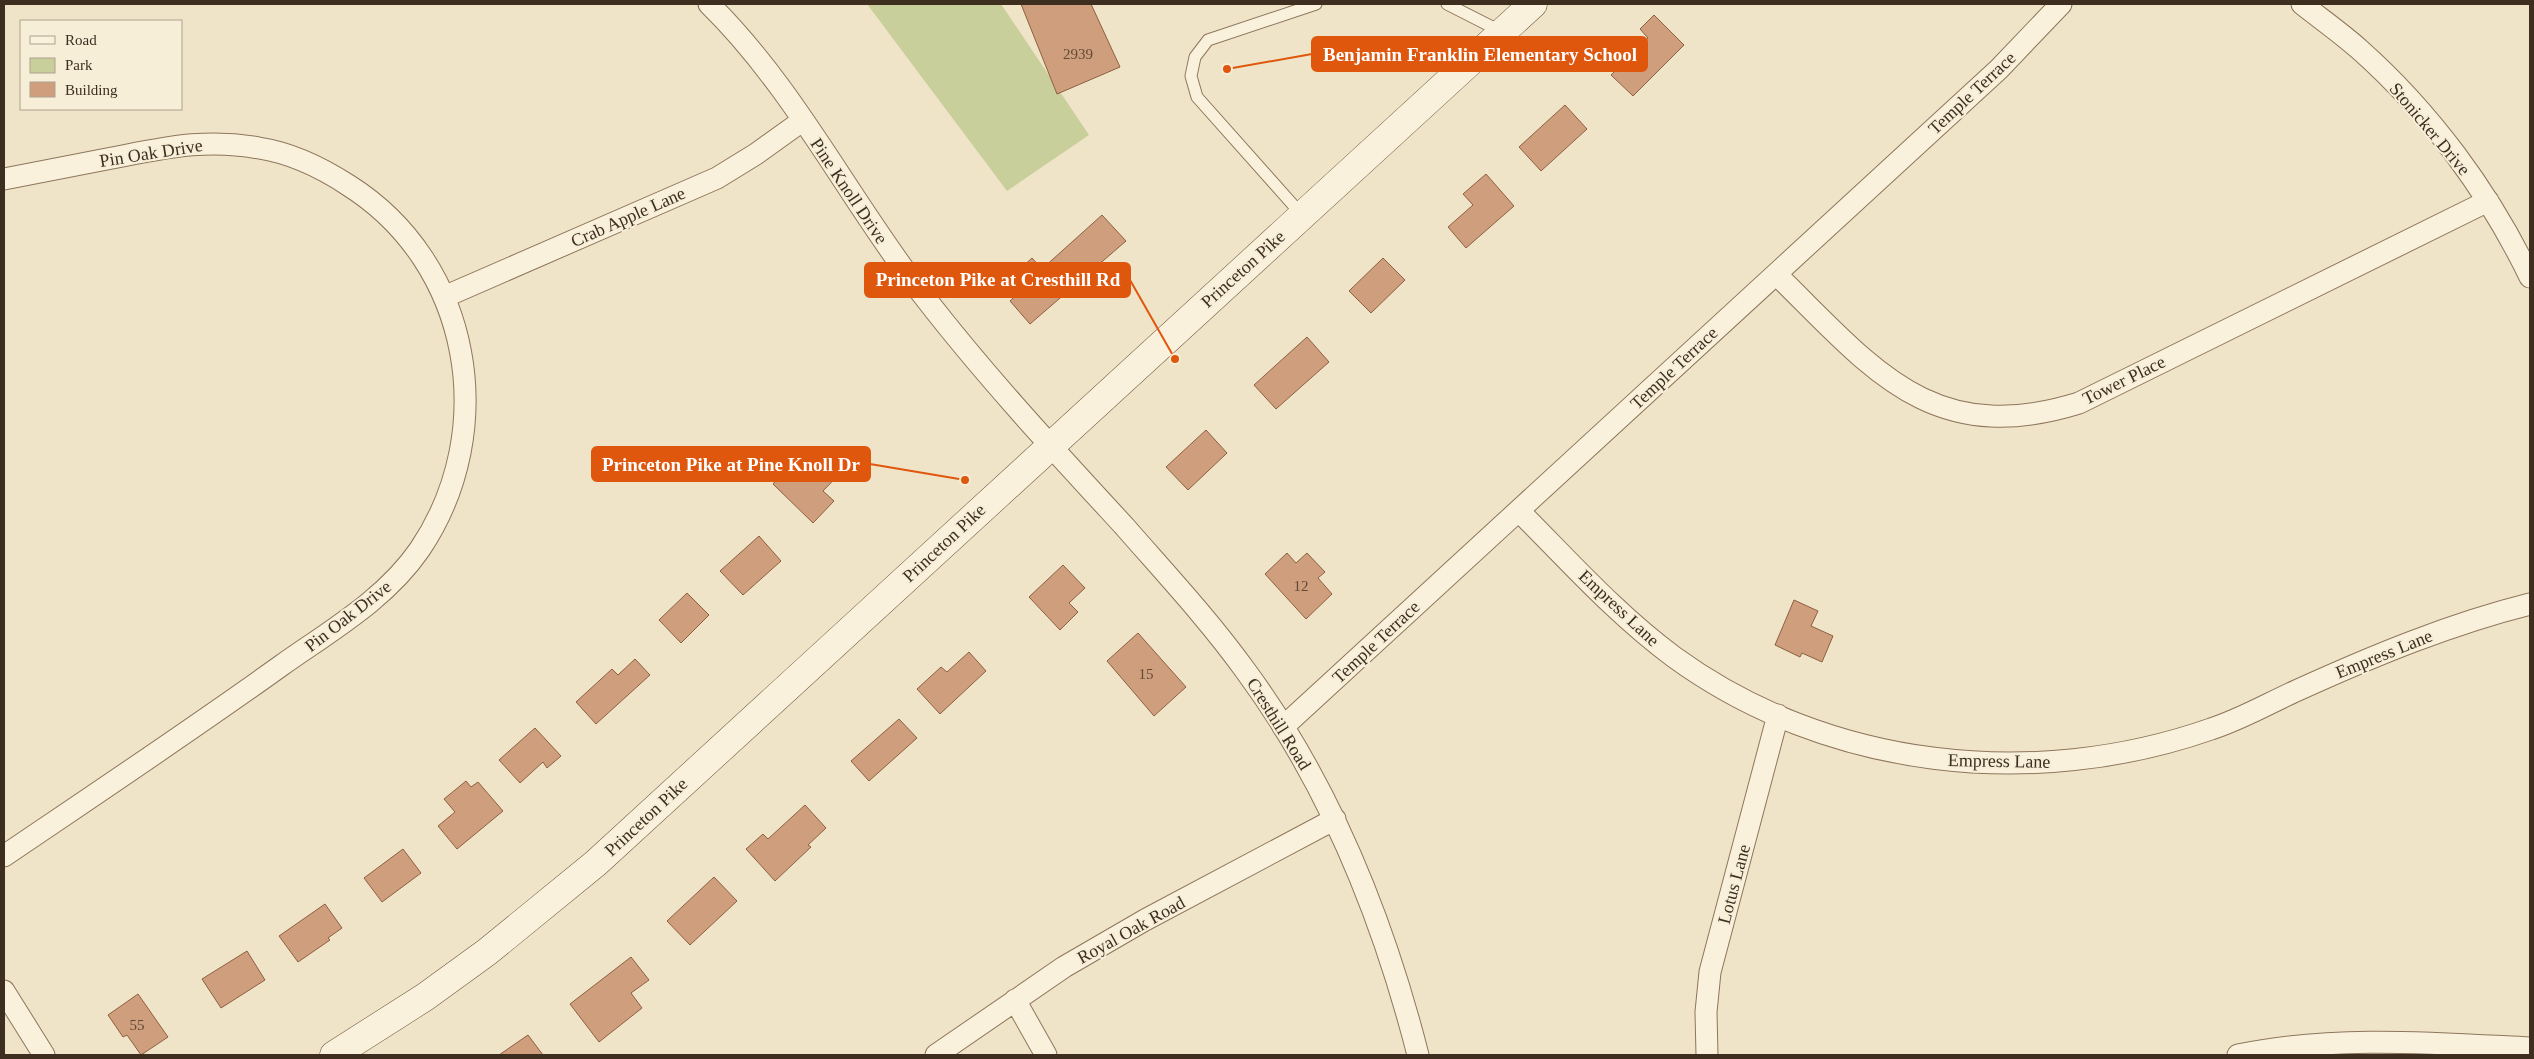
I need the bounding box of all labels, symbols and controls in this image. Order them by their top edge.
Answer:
legend [20,20,182,110]
text: Road [65,32,97,48]
callout: Benjamin Franklin Elementary School [1312,37,1647,71]
text: Benjamin Franklin Elementary School [1323,44,1637,65]
house number: 2939 [1063,46,1093,62]
street label: Temple Terrace [1924,48,2020,138]
text: Park [65,57,93,73]
street label: Stonicker Drive [2386,79,2474,179]
text: Building [65,82,118,98]
street label: Pine Knoll Drive [806,134,892,248]
street label: Pin Oak Drive [98,135,204,171]
street label: Crab Apple Lane [568,183,688,251]
street label: Princeton Pike [1197,226,1289,312]
callout: Princeton Pike at Cresthill Rd [865,263,1130,297]
text: Princeton Pike at Cresthill Rd [876,269,1121,290]
street label: Temple Terrace [1626,323,1722,413]
street label: Tower Place [2080,351,2168,409]
callout: Princeton Pike at Pine Knoll Dr [592,447,870,481]
text: Princeton Pike at Pine Knoll Dr [602,454,861,475]
street label: Princeton Pike [899,500,989,586]
street label: Empress Lane [1575,566,1663,650]
street label: Pin Oak Drive [301,576,395,656]
house number: 12 [1294,578,1309,594]
street label: Temple Terrace [1328,597,1424,687]
street label: Empress Lane [2333,626,2435,682]
house number: 15 [1139,666,1154,682]
street label: Cresthill Road [1243,674,1315,774]
street label: Empress Lane [1948,750,2050,772]
street label: Princeton Pike [601,774,691,860]
street label: Lotus Lane [1714,842,1754,926]
street label: Royal Oak Road [1074,892,1188,968]
house number: 55 [130,1017,145,1033]

